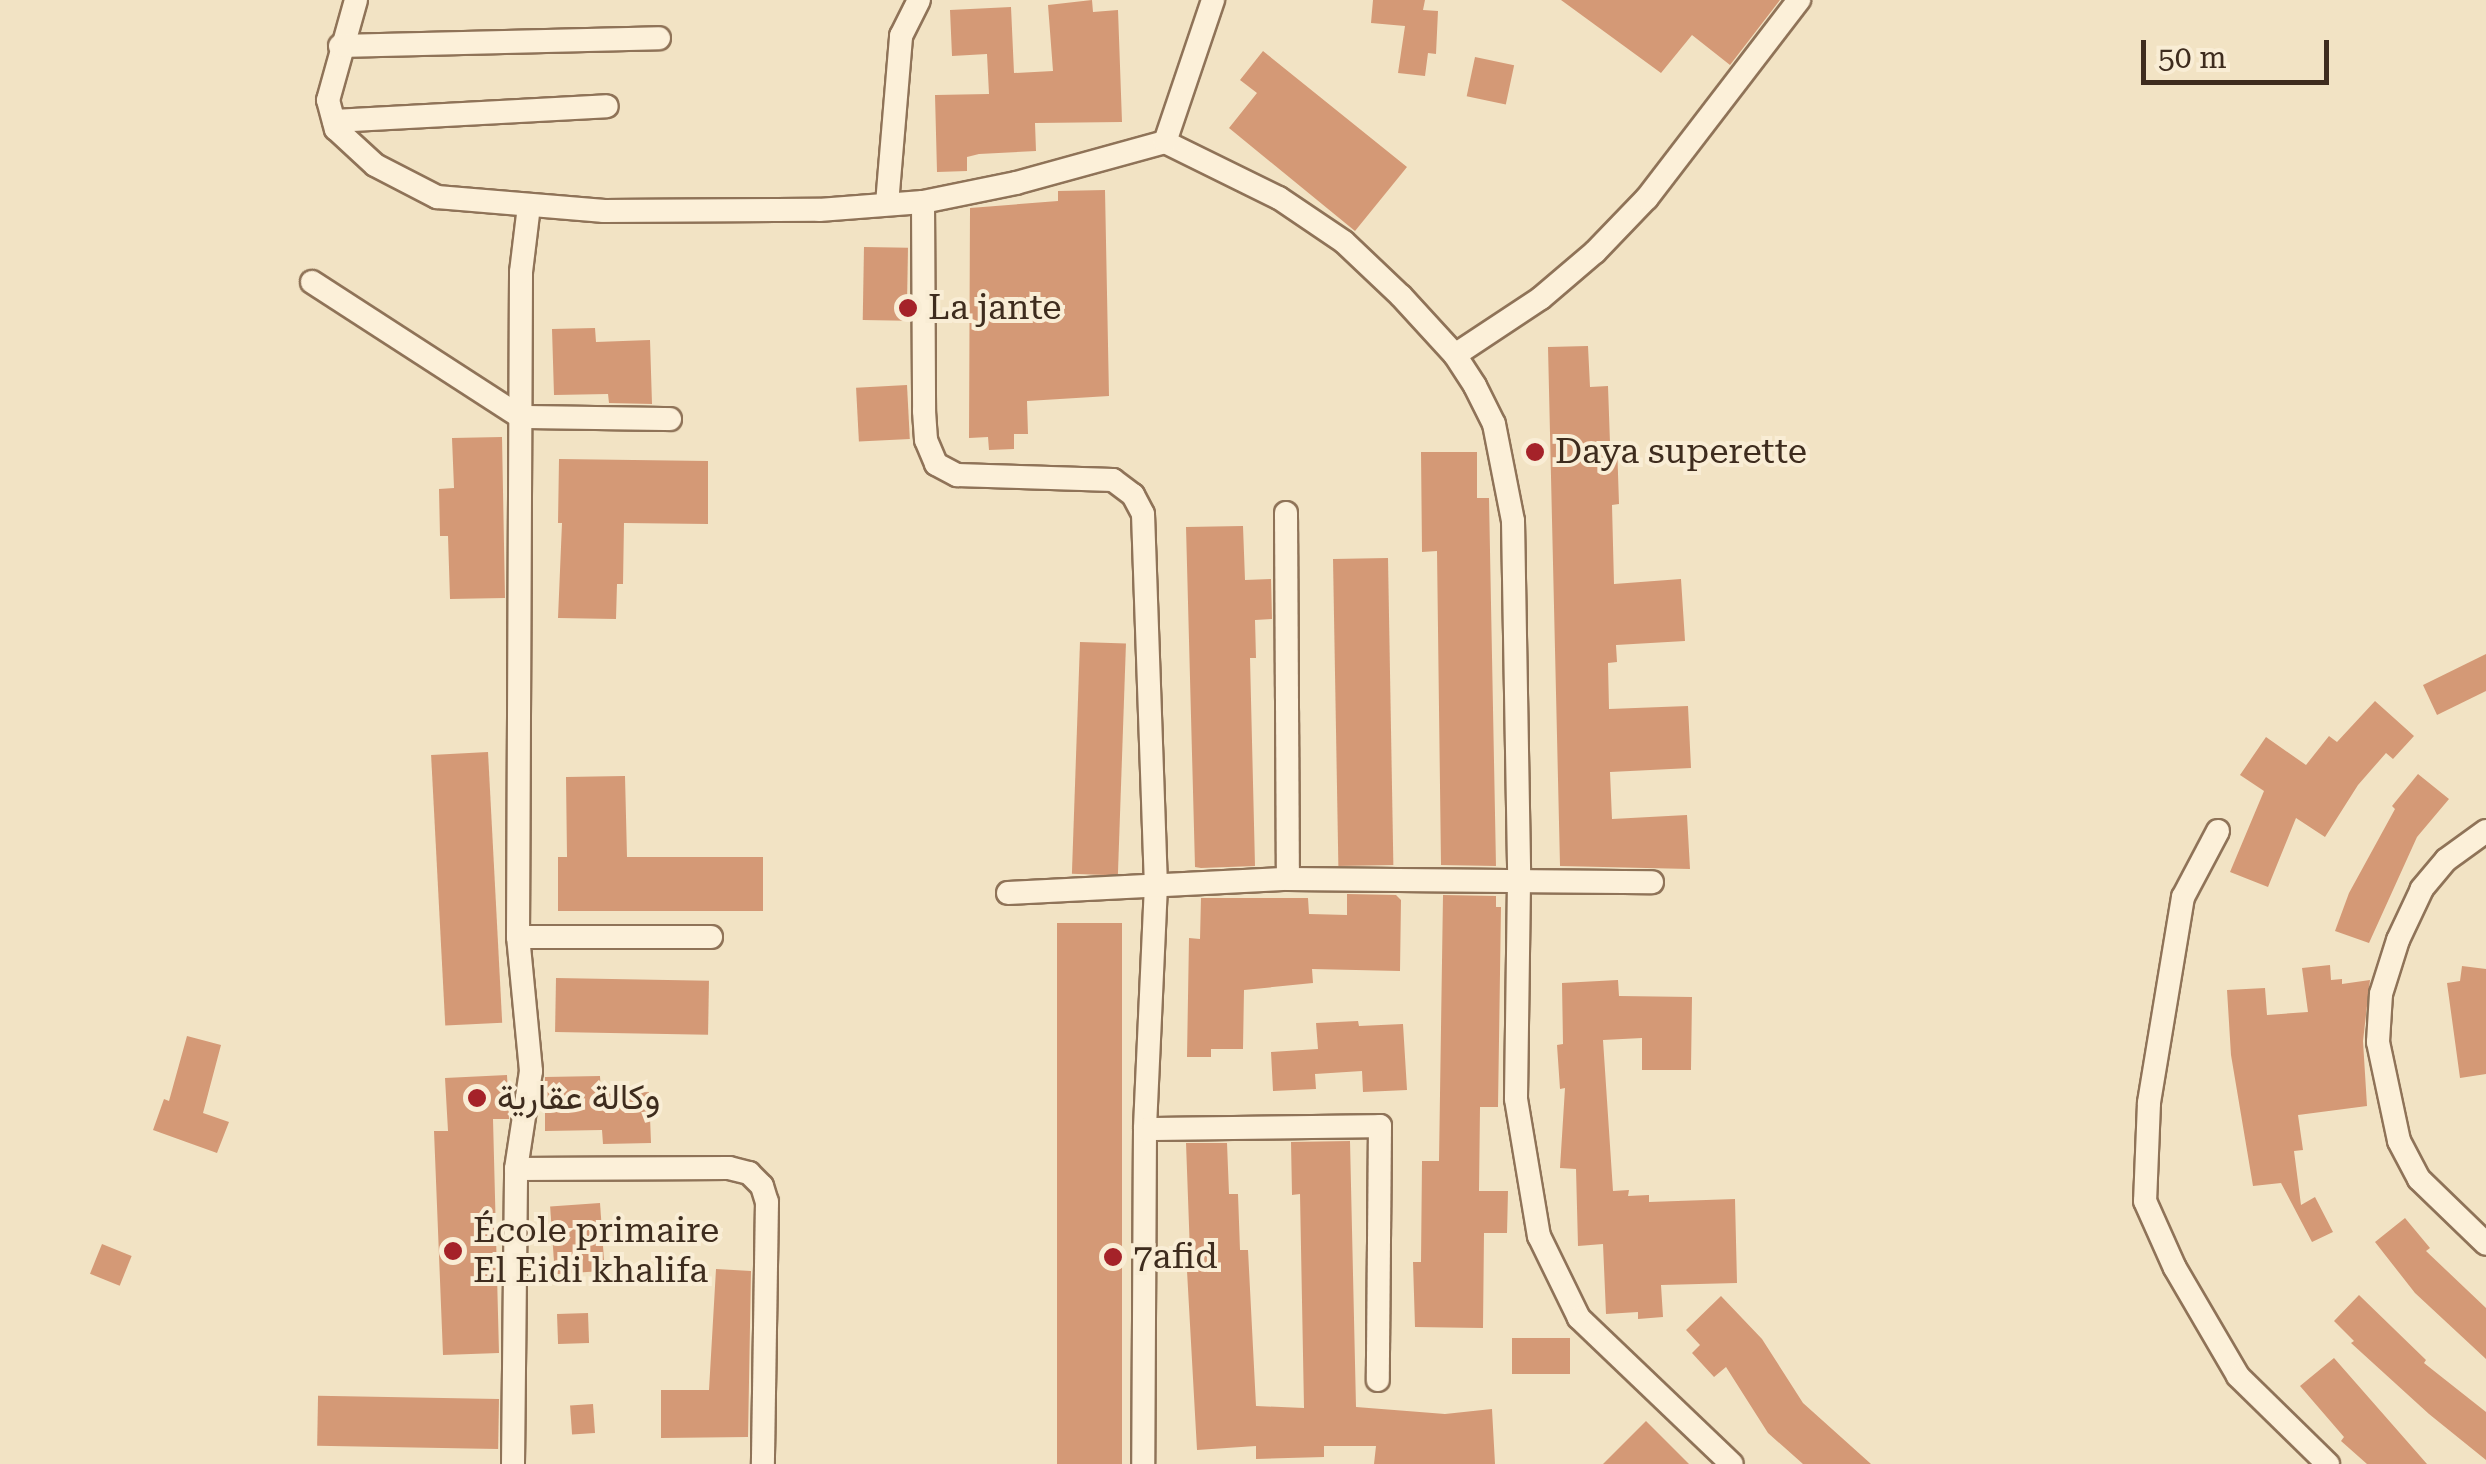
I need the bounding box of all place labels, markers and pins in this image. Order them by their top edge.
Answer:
place label: La jante [928,287,1062,329]
marker: La jante [897,297,919,319]
place label: Daya superette [1555,431,1807,473]
marker: Daya superette [1524,441,1546,463]
place label: وكالة عقارية [497,1077,660,1119]
marker: وكالة عقارية [466,1087,488,1109]
place label: École primaire El Eidi khalifa [473,1210,719,1292]
place label: 7afid [1133,1236,1218,1278]
marker: École primaire El Eidi khalifa [442,1240,464,1262]
marker: 7afid [1102,1246,1124,1268]

